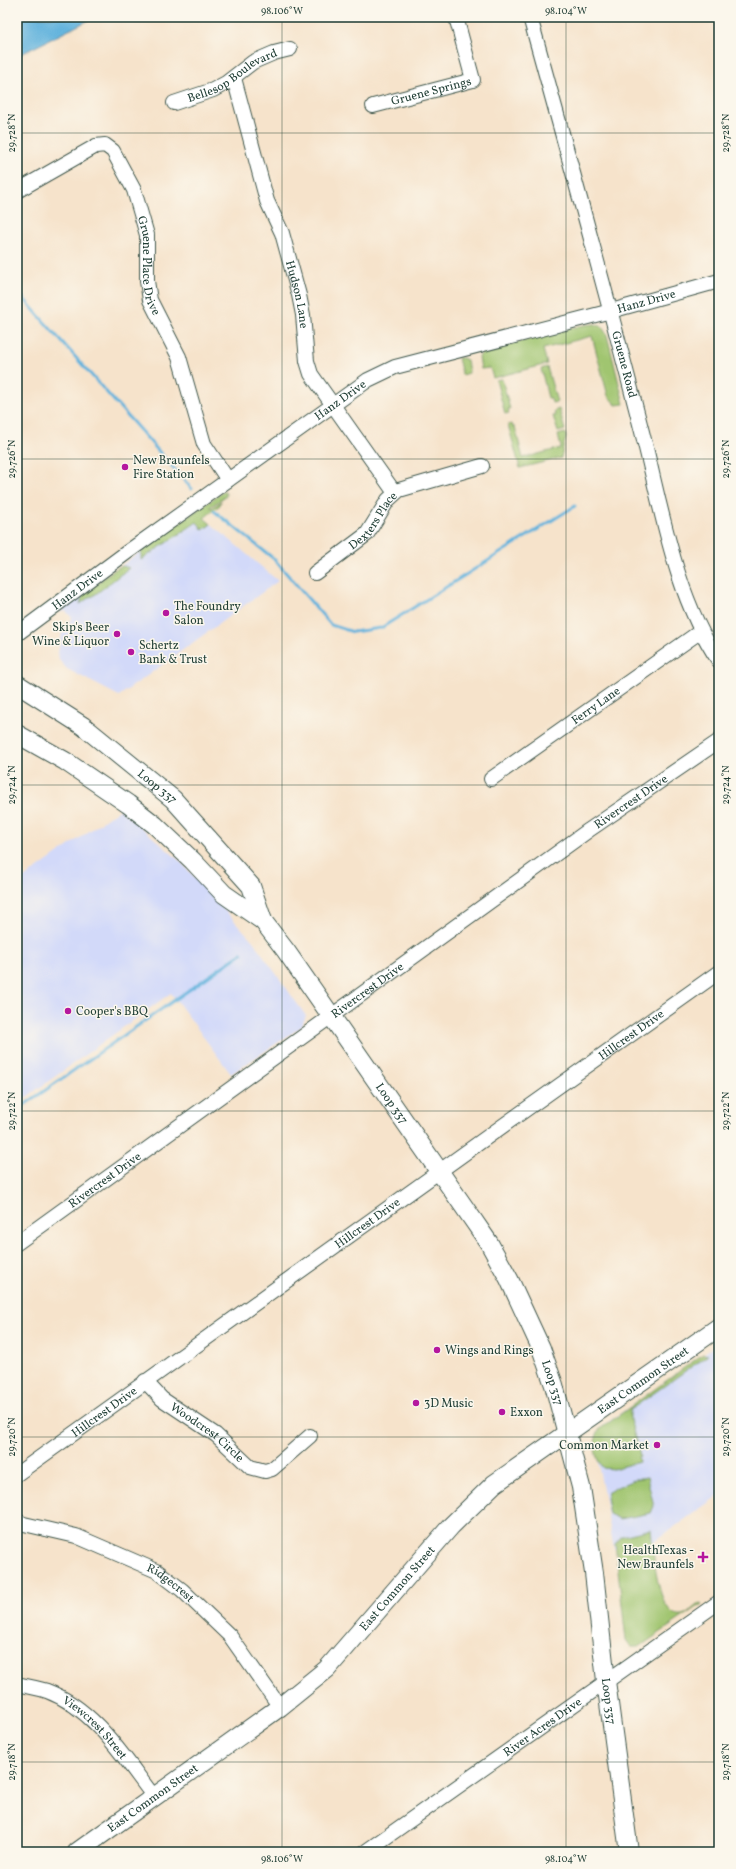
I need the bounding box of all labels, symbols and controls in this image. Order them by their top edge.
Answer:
text: 98.106°W [261,4,303,18]
text: 98.104°W [545,4,587,18]
street label: Bellesop Boulevard [186,45,280,107]
street label: Gruene Springs [390,74,473,110]
text: 29.728°N [5,113,19,152]
text: 29.728°N [719,113,733,152]
street label: Gruene Place Drive [133,214,164,319]
street label: Hudson Lane [281,259,311,329]
street label: Hanz Drive [616,286,678,318]
street label: Gruene Road [607,329,640,400]
street label: Hanz Drive [312,377,370,425]
text: 29.726°N [5,439,19,478]
text: 29.726°N [719,439,733,478]
place label: New Braunfels Fire Station [133,453,210,483]
marker: New Braunfels Fire Station [120,462,130,472]
street label: Dexters Place [346,488,401,554]
street label: Hanz Drive [49,566,107,614]
place label: The Foundry Salon [174,599,241,629]
marker: The Foundry Salon [161,608,171,618]
place label: Skip's Beer Wine & Liquor [32,620,109,650]
marker: Skip's Beer Wine & Liquor [112,629,122,639]
place label: Schertz Bank & Trust [139,638,207,668]
marker: Schertz Bank & Trust [126,647,136,657]
street label: Ferry Lane [569,683,624,729]
text: 29.724°N [5,765,19,805]
text: 29.724°N [719,765,733,805]
street label: Loop 337 [134,766,181,808]
street label: Rivercrest Drive [591,771,671,833]
street label: Rivercrest Drive [328,959,408,1023]
place label: Cooper's BBQ [76,1004,149,1020]
marker: Cooper's BBQ [63,1006,73,1016]
street label: Hillcrest Drive [596,1006,668,1064]
street label: Loop 337 [371,1080,411,1128]
text: 29.722°N [5,1091,19,1130]
text: 29.722°N [719,1091,733,1130]
street label: Rivercrest Drive [66,1149,145,1212]
street label: Hillcrest Drive [332,1195,404,1253]
place label: Wings and Rings [445,1343,534,1359]
street label: East Common Street [595,1343,692,1418]
marker: Wings and Rings [432,1345,442,1355]
street label: Loop 337 [537,1358,566,1408]
street label: Hillcrest Drive [69,1383,141,1441]
place label: 3D Music [424,1396,473,1412]
marker: 3D Music [411,1398,421,1408]
street label: Woodcrest Circle [167,1400,247,1466]
place label: Exxon [510,1405,543,1421]
marker: Exxon [497,1407,507,1417]
text: 29.720°N [5,1417,19,1457]
text: 29.720°N [719,1417,733,1457]
place label: Common Market [559,1438,649,1454]
marker: Common Market [652,1440,662,1450]
street label: East Common Street [357,1543,439,1635]
place label: HealthTexas - New Braunfels [617,1543,694,1573]
marker: HealthTexas - New Braunfels [697,1551,709,1563]
street label: Ridgecrest [144,1561,197,1606]
street label: Loop 337 [597,1677,619,1726]
street label: Viewcrest Street [59,1693,130,1763]
street label: River Acres Drive [500,1694,585,1761]
text: 29.718°N [5,1743,19,1781]
text: 29.718°N [719,1743,733,1781]
street label: East Common Street [105,1761,202,1837]
text: 98.106°W [261,1852,303,1866]
text: 98.104°W [545,1852,587,1866]

